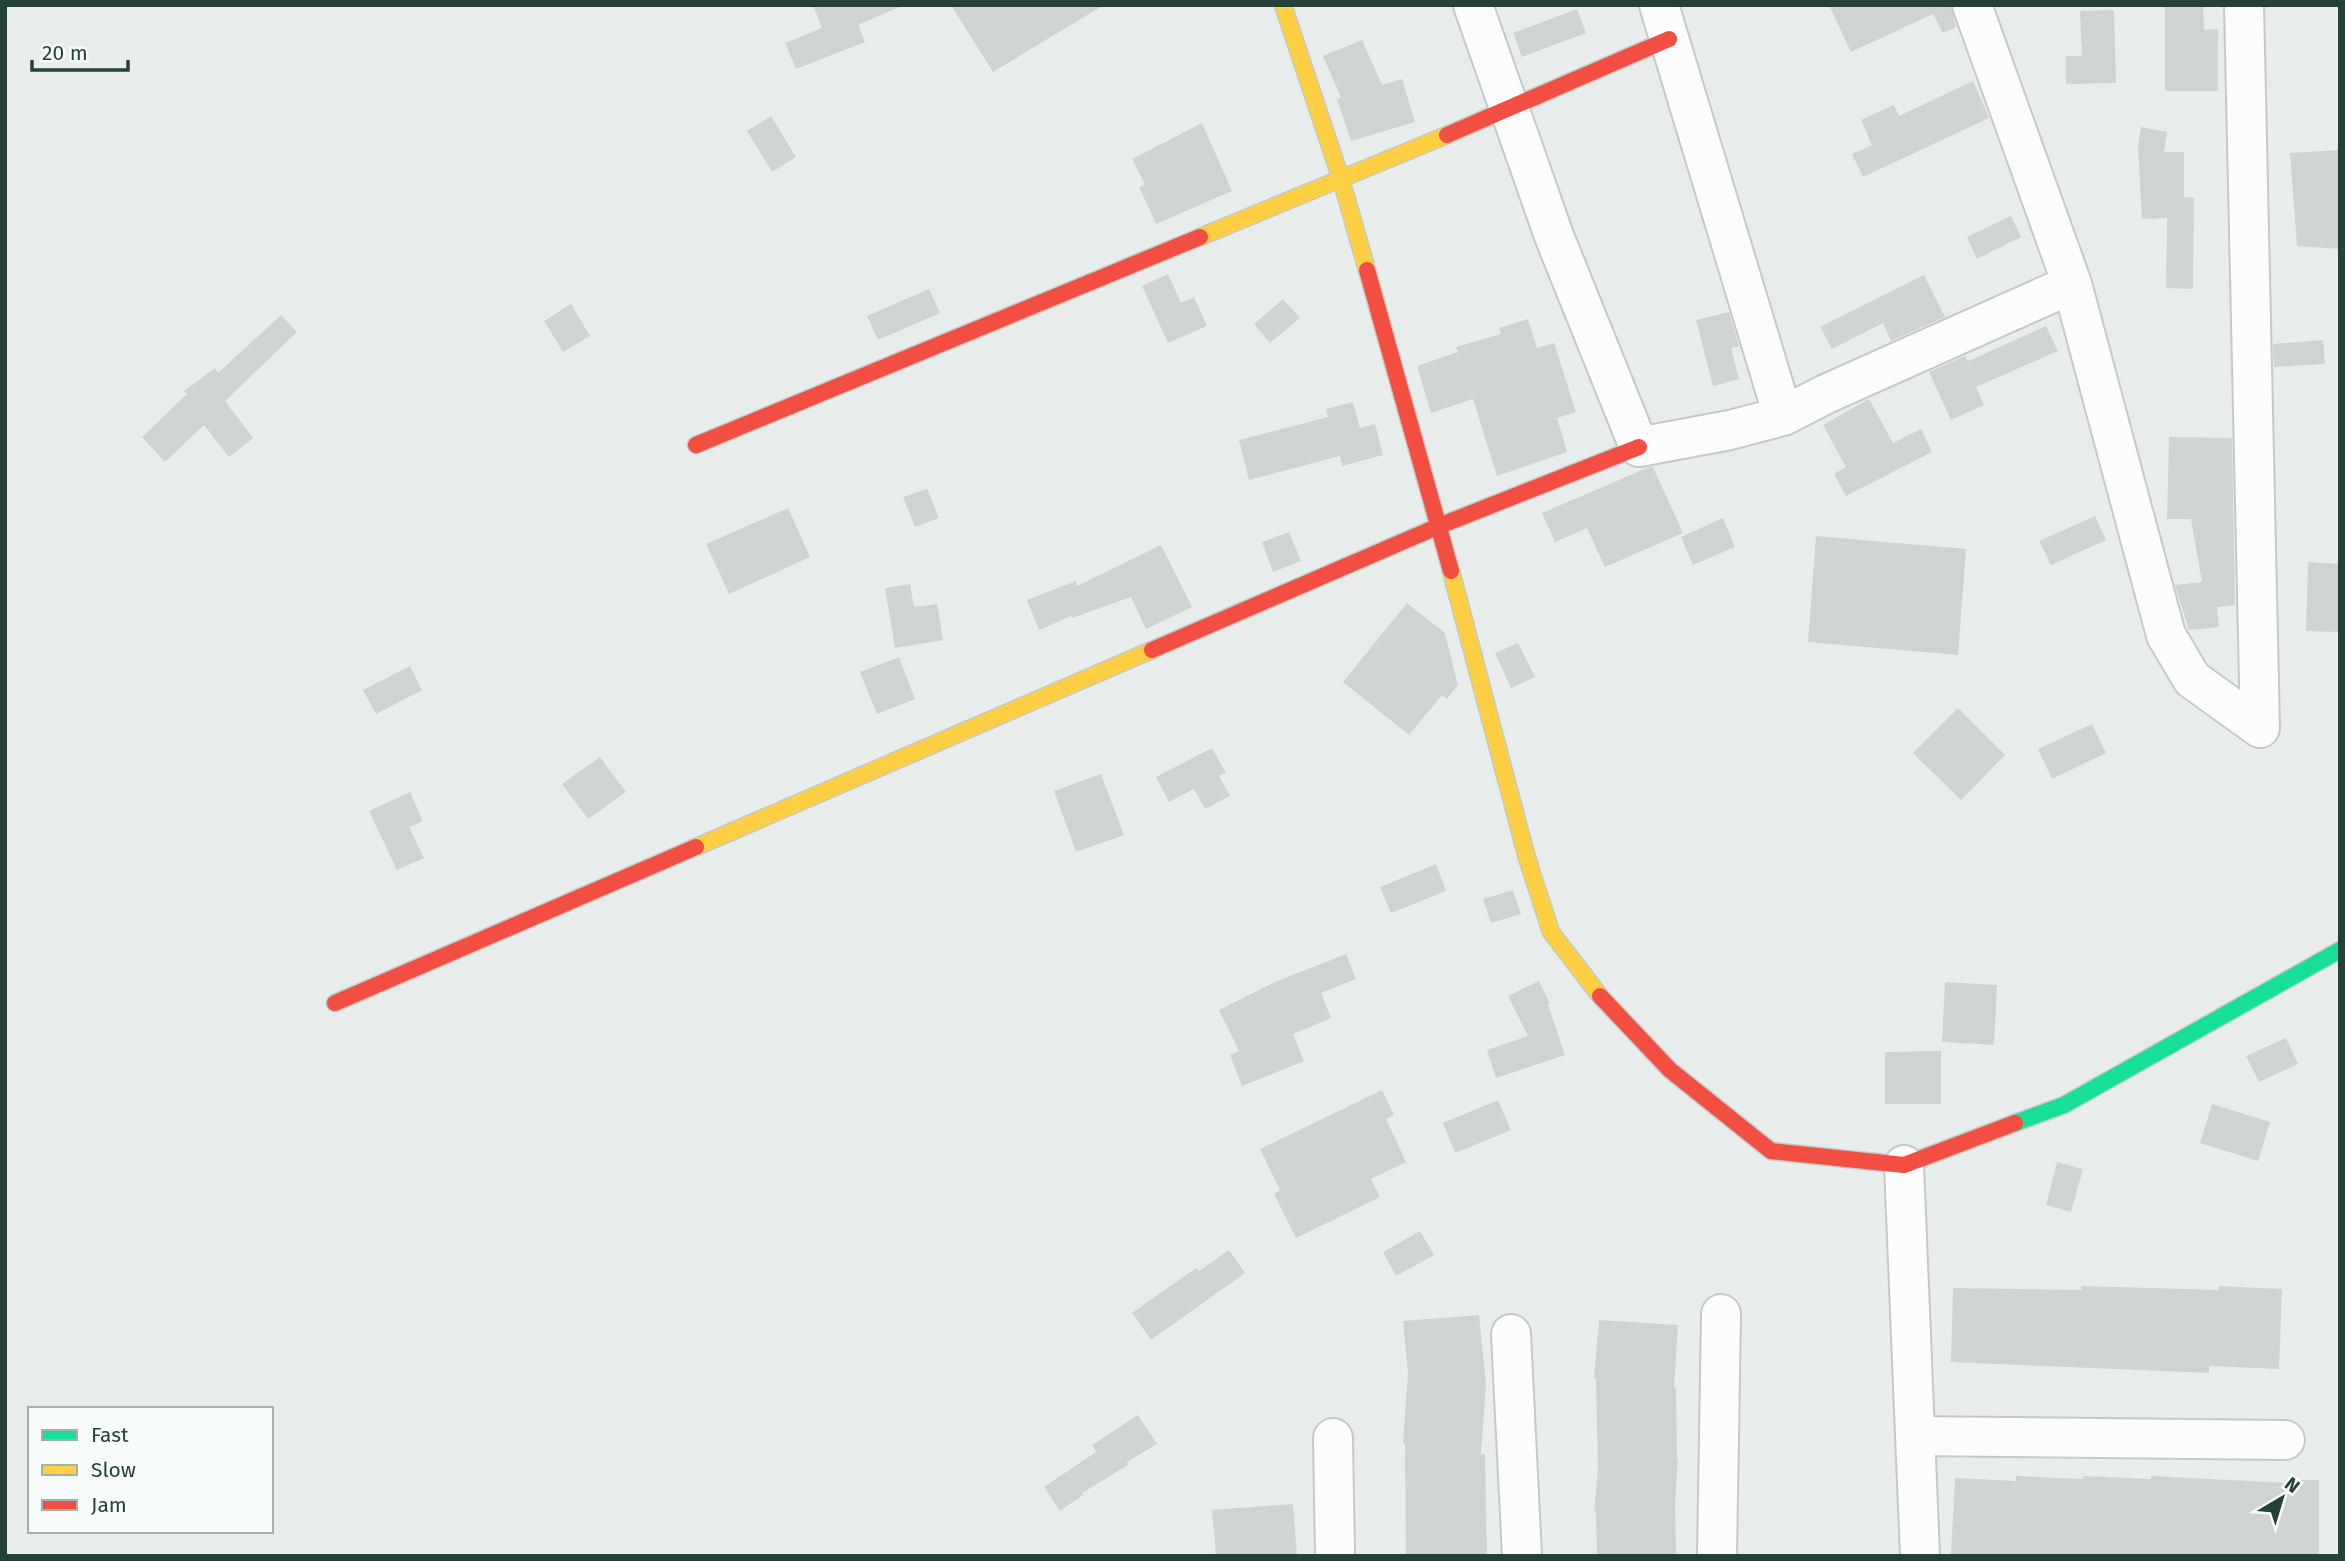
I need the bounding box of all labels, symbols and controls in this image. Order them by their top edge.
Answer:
scale bar [32,28,128,72]
text: 20 m [42,40,88,66]
legend [28,1407,273,1533]
text: Fast [91,1422,129,1448]
text: Slow [91,1457,136,1483]
north arrow [2247,1463,2317,1533]
text: N [2280,1472,2304,1498]
text: Jam [91,1492,127,1518]

